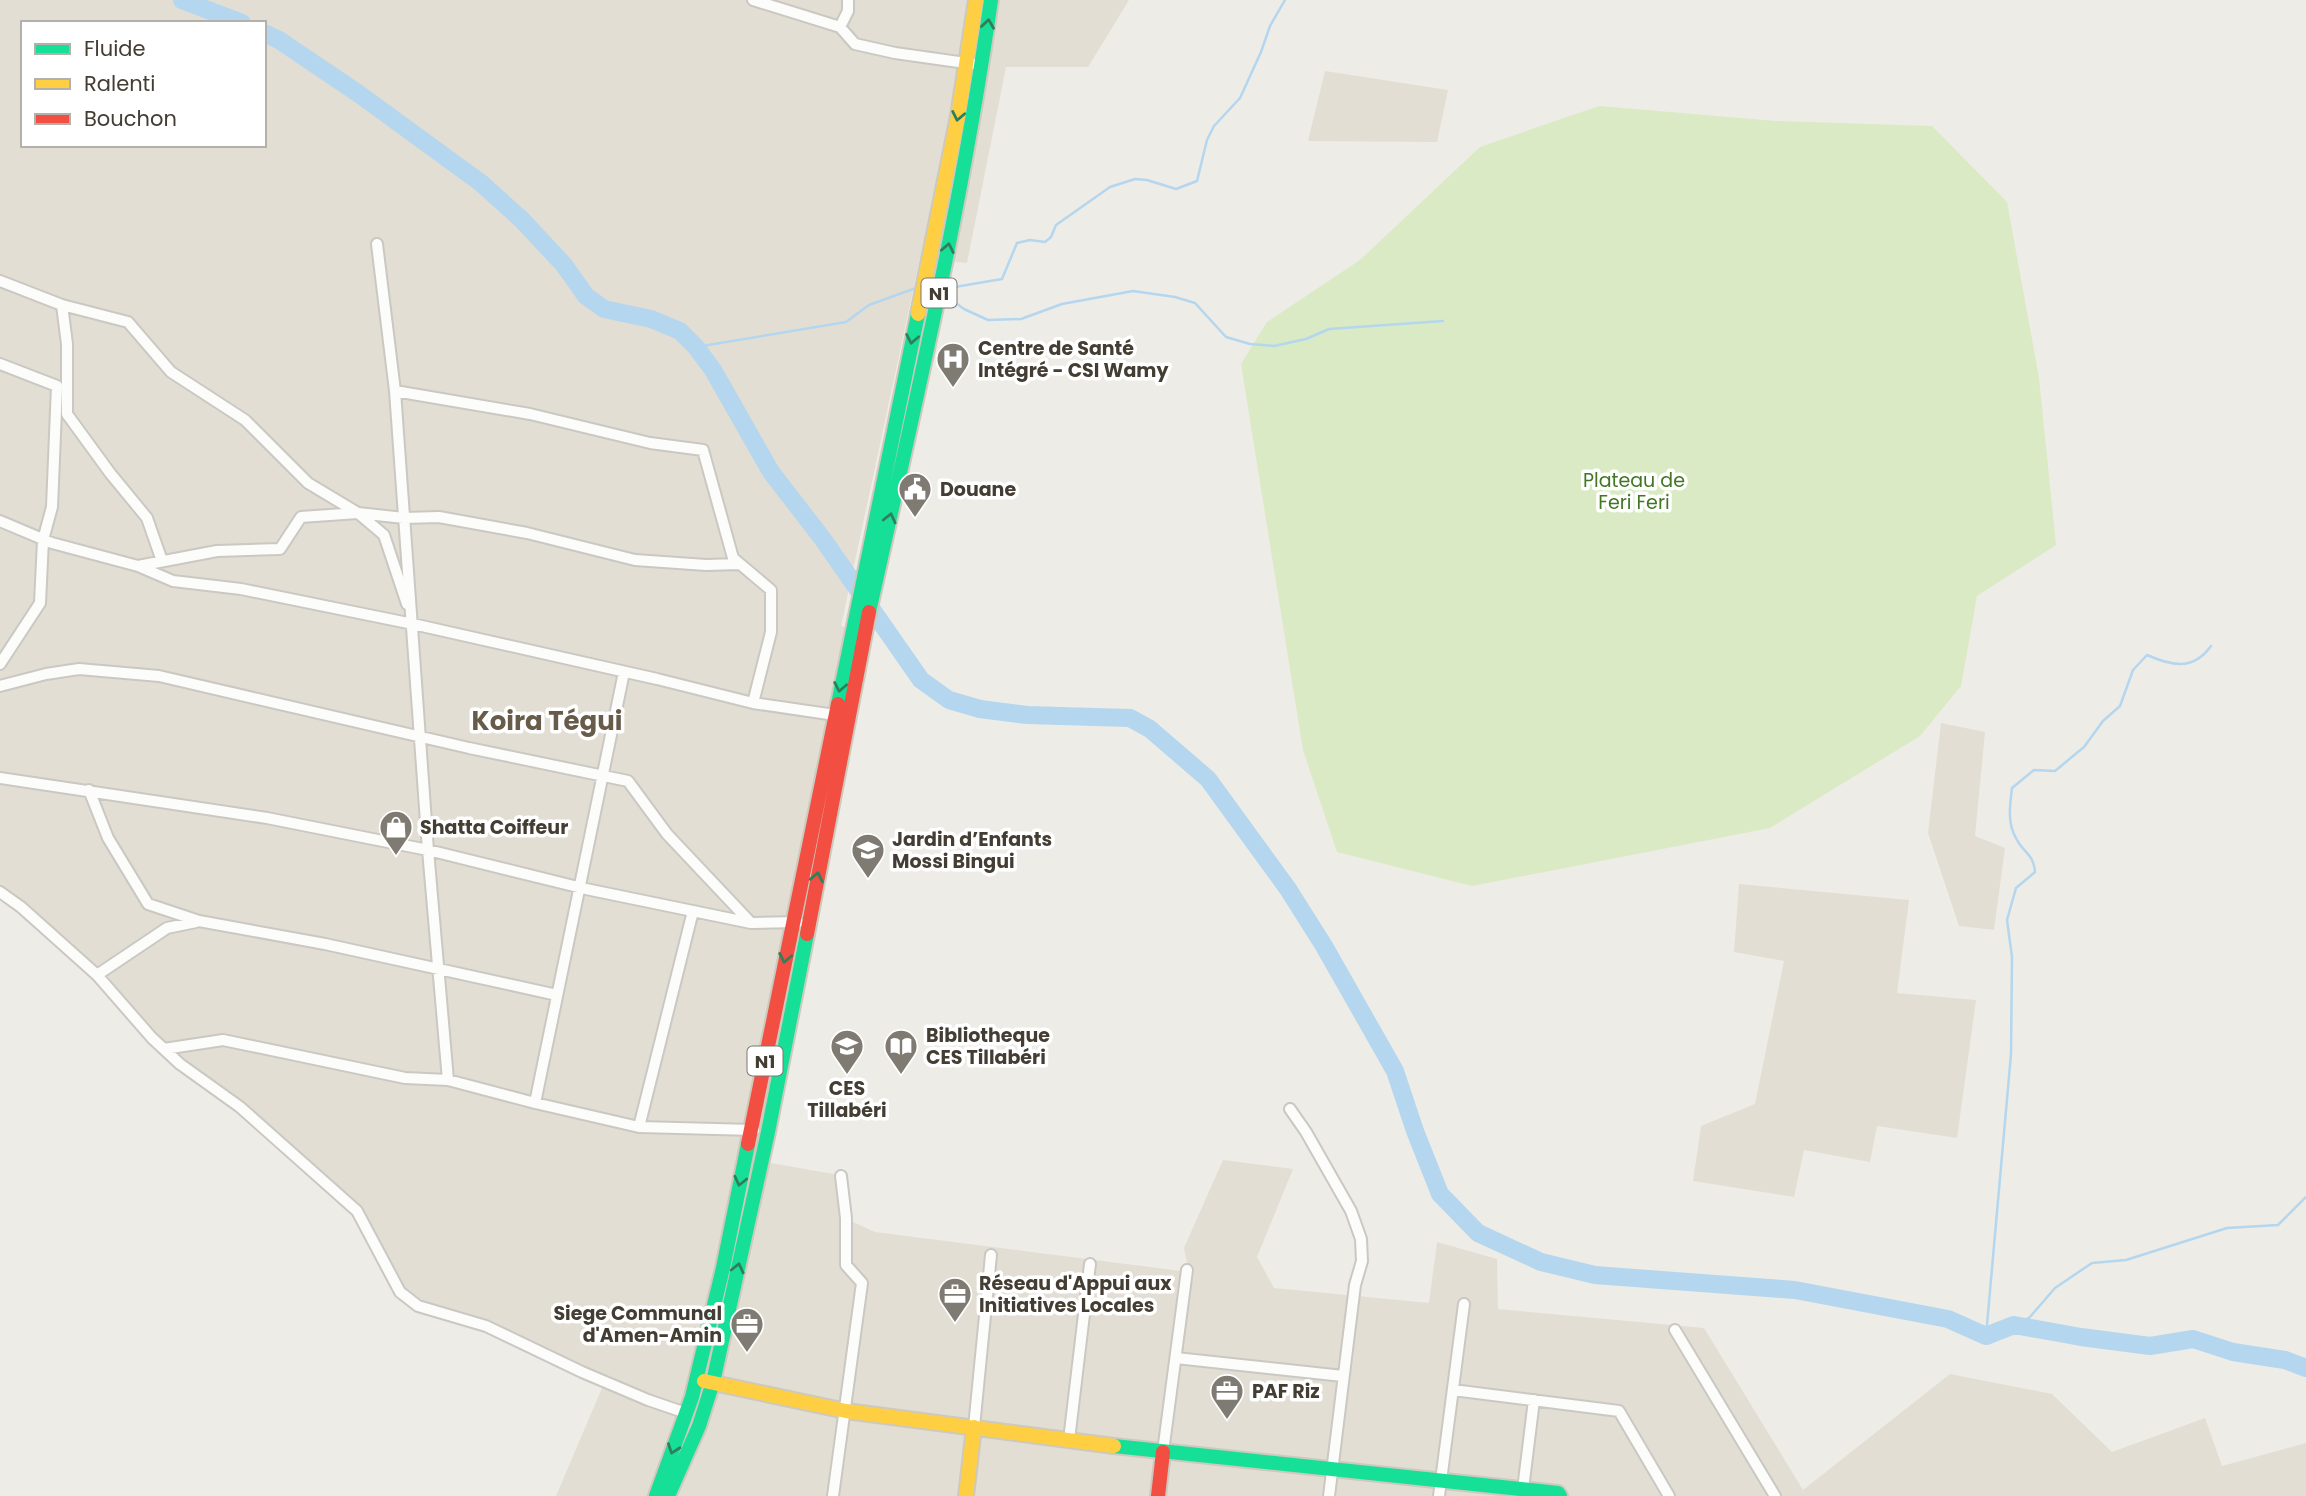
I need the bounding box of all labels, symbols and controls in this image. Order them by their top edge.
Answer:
one-way arrow [980,18,995,30]
legend [21,21,266,147]
text: Fluide [84,34,146,63]
text: Ralenti [84,69,155,98]
text: Bouchon [84,104,177,133]
one-way arrow [951,110,966,122]
one-way arrow [939,242,954,254]
road number: N1 [922,278,956,307]
one-way arrow [905,333,920,345]
place label: Centre de Santé Intégré - CSI Wamy [978,335,1169,384]
hospital icon: Centre de Santé Intégré - CSI Wamy [934,340,972,389]
park label: Plateau de Feri Feri [1583,467,1685,516]
public building icon: Douane [896,470,934,519]
place label: Douane [940,476,1016,503]
one-way arrow [881,512,896,524]
one-way arrow [834,681,849,693]
district label: Koira Tégui [472,703,622,739]
shop icon: Shatta Coiffeur [377,808,415,857]
place label: Shatta Coiffeur [420,814,568,841]
place label: Jardin d’Enfants Mossi Bingui [892,826,1052,875]
school or university icon: Jardin d’Enfants Mossi Bingui [849,831,887,880]
one-way arrow [809,871,824,883]
one-way arrow [779,952,794,964]
place label: Bibliotheque CES Tillabéri [926,1022,1050,1071]
school or university icon: CES Tillabéri [828,1027,866,1076]
library icon: Bibliotheque CES Tillabéri [882,1027,920,1076]
road number: N1 [748,1046,782,1076]
place label: CES Tillabéri [807,1075,887,1124]
one-way arrow [734,1175,749,1187]
one-way arrow [730,1262,745,1274]
place label: Réseau d'Appui aux Initiatives Locales [979,1270,1172,1319]
office icon: Réseau d'Appui aux Initiatives Locales [936,1275,974,1324]
place label: Siege Communal d'Amen-Amin [553,1300,722,1349]
office icon: Siege Communal d'Amen-Amin [728,1305,766,1354]
office icon: PAF Riz [1208,1372,1246,1421]
place label: PAF Riz [1252,1378,1320,1405]
one-way arrow [667,1443,681,1455]

